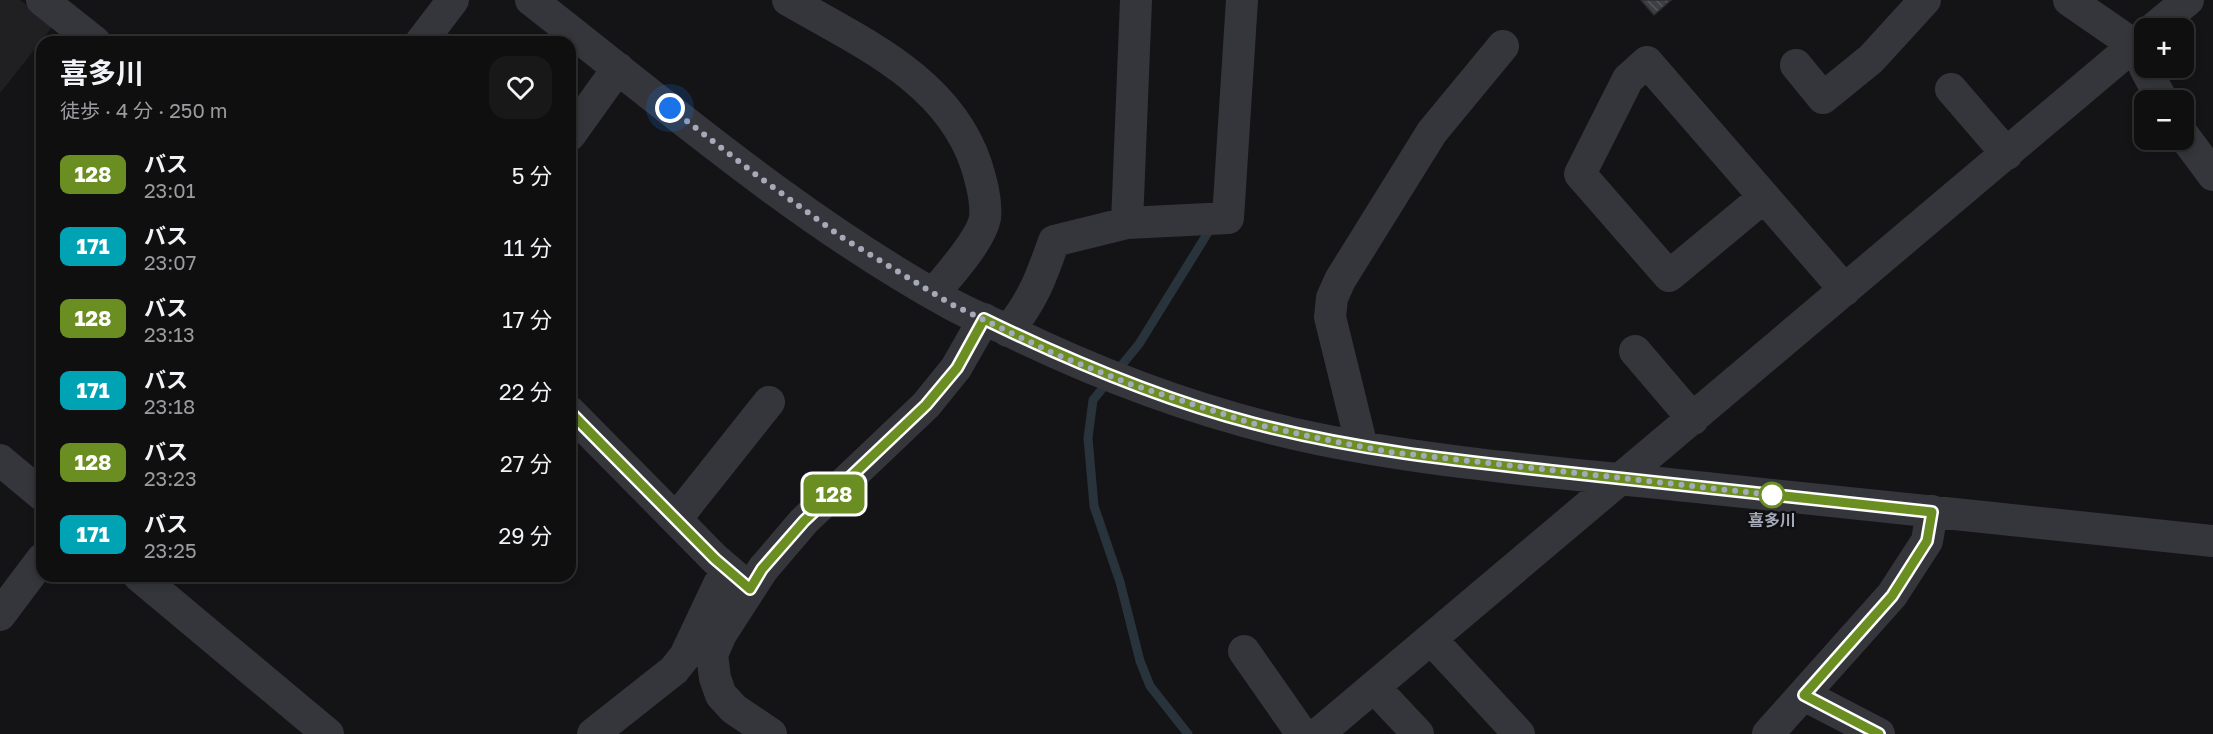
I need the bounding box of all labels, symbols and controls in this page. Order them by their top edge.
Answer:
map controls [2134,18,2194,150]
button: + [2134,18,2194,78]
text: 喜多川 [60,56,144,89]
button: heart [489,56,552,119]
button: − [2134,90,2194,150]
your location [655,93,685,123]
text: 徒歩 · 4 分 · 250 m [60,98,228,122]
text: バス [144,150,188,177]
text: 128 [74,161,112,187]
text: 5 分 [512,162,552,189]
text: 23:01 [144,178,195,202]
text: バス [144,222,188,249]
text: 171 [76,233,110,259]
text: 11 分 [503,234,552,261]
text: 23:07 [144,250,196,274]
text: バス [144,294,188,321]
text: 128 [74,305,112,331]
text: 17 分 [502,306,552,333]
text: 23:13 [144,322,195,346]
text: バス [144,366,188,393]
text: 171 [76,377,110,403]
text: 22 分 [499,378,552,405]
text: 23:18 [144,394,195,418]
text: バス [144,438,188,465]
text: 128 [74,449,112,475]
text: 27 分 [500,450,552,477]
text: 23:23 [144,466,197,490]
line badge: 128 [800,474,868,514]
text: 128 [815,481,853,507]
marker: 喜多川 [1759,482,1785,508]
text: バス [144,510,188,537]
place label: 喜多川 [1748,510,1796,530]
text: 171 [76,521,110,547]
text: 29 分 [498,522,552,549]
text: 23:25 [144,538,197,562]

